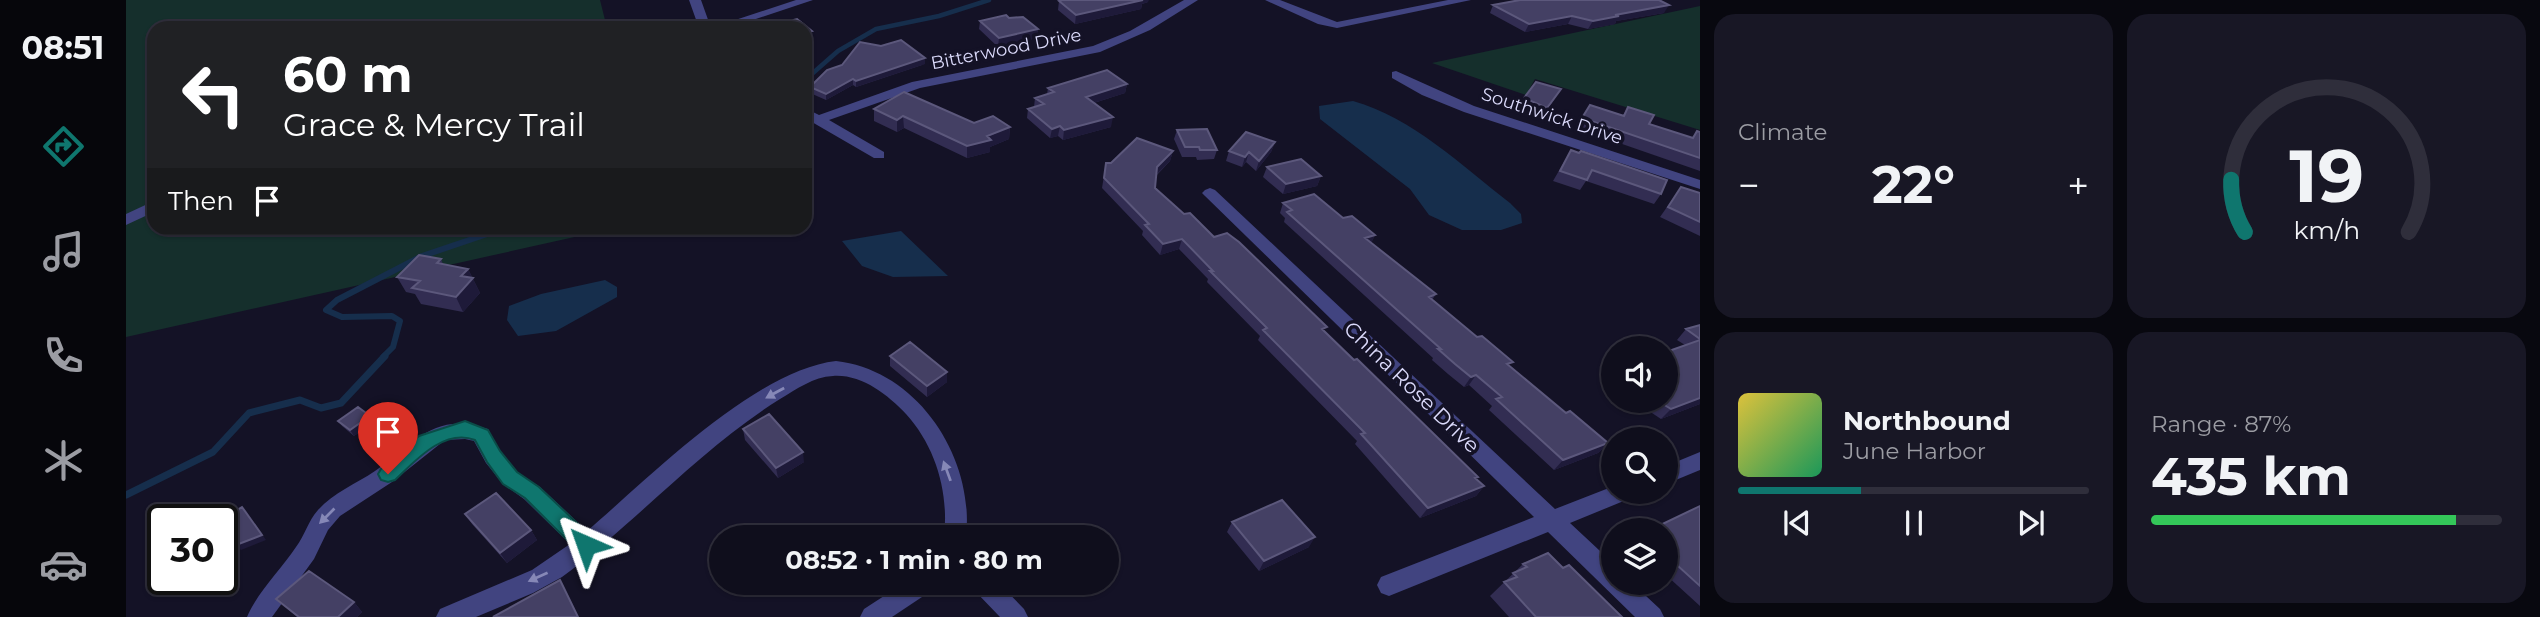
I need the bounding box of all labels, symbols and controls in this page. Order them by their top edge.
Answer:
street label: Bitterwood Drive [929,24,1083,74]
text: 08:51 [22,28,104,67]
text: 60 m [283,45,413,104]
icon: left [168,49,259,140]
street label: Southwick Drive [1479,83,1625,149]
text: Grace & Mercy Trail [283,105,585,144]
text: Climate [1738,118,1827,146]
icon: directions [39,122,88,171]
text: 19 [2289,132,2364,220]
text: 22° [1872,153,1955,216]
text: − [1738,162,1760,209]
text: + [2067,162,2089,209]
icon: arrive [248,182,286,220]
text: Then [168,185,234,217]
text: km/h [2293,215,2360,245]
icon: music [39,227,88,276]
street label: China Rose Drive [1339,316,1485,458]
icon: phone [39,331,88,380]
map controls [1601,336,1678,595]
button: sound [1601,336,1678,413]
one-way arrow [765,387,784,399]
pin [358,402,418,474]
text: Northbound [1843,405,2011,437]
text: Range · 87% [2151,410,2291,438]
icon: arrive [369,413,407,451]
button: search [1601,427,1678,504]
icon: climate [39,436,88,485]
text: June Harbor [1843,437,1986,465]
text: 435 km [2151,445,2351,508]
one-way arrow [941,460,952,481]
speed limit sign: 30 [147,504,238,595]
icon: previous [1778,504,1816,542]
icon: pause [1895,504,1933,542]
icon: next [2012,504,2050,542]
one-way arrow [318,508,335,525]
position arrow [549,508,623,582]
button: layers [1601,518,1678,595]
icon: car [39,540,88,589]
text: 08:52 · 1 min · 80 m [785,544,1043,576]
one-way arrow [528,571,548,583]

